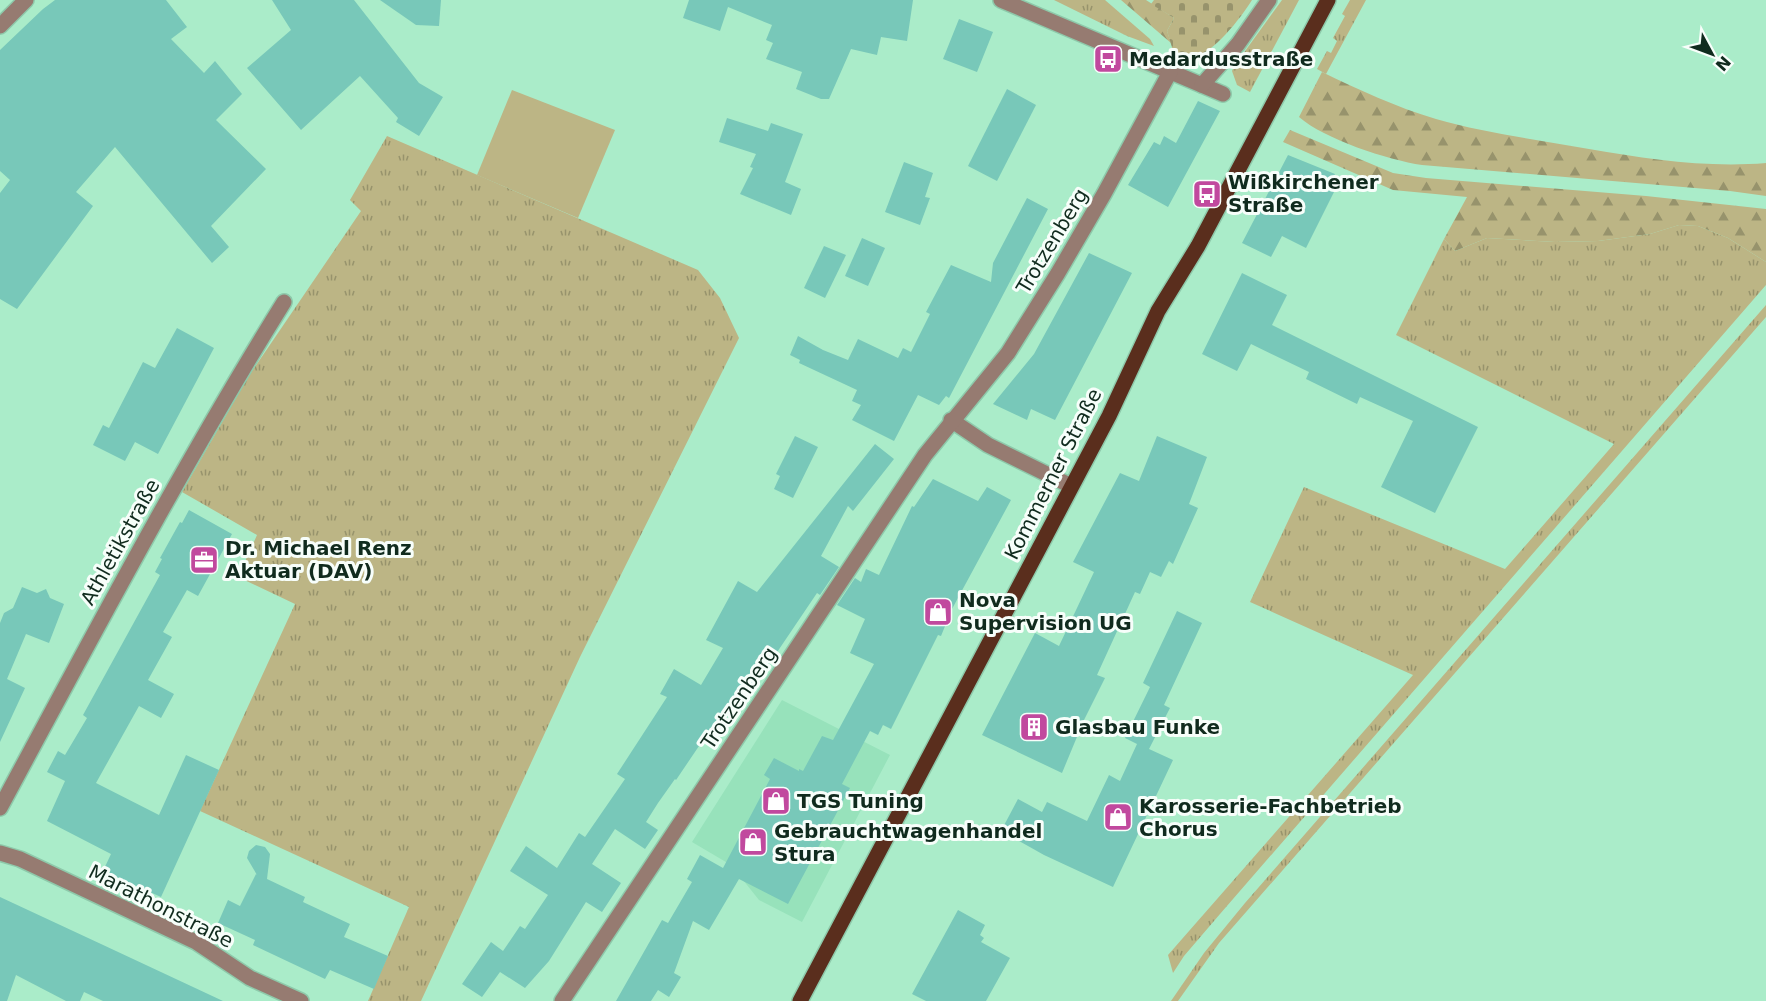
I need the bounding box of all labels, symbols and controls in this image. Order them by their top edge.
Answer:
north arrow [1682,24,1742,84]
bus stop icon: Medardusstraße [1092,43,1124,75]
place label: Medardusstraße [1129,47,1313,71]
text: N [1711,52,1735,75]
place label: Wißkirchener Straße [1228,170,1379,217]
bus stop icon: Wißkirchener Straße [1191,178,1223,210]
street label: Trotzenberg [1011,184,1093,299]
street label: Kommerner Straße [999,384,1107,564]
street label: Athletikstraße [75,475,165,609]
place label: Dr. Michael Renz Aktuar (DAV) [225,536,412,583]
office icon: Dr. Michael Renz Aktuar (DAV) [188,544,220,576]
place label: Nova Supervision UG [959,588,1132,635]
shop icon: Nova Supervision UG [922,596,954,628]
street label: Trotzenberg [695,642,782,755]
building icon: Glasbau Funke [1018,711,1050,743]
place label: Glasbau Funke [1055,715,1220,739]
shop icon: TGS Tuning [760,785,792,817]
place label: TGS Tuning [797,789,924,813]
place label: Karosserie-Fachbetrieb Chorus [1139,794,1402,841]
shop icon: Karosserie-Fachbetrieb Chorus [1102,801,1134,833]
place label: Gebrauchtwagenhandel Stura [774,819,1042,866]
shop icon: Gebrauchtwagenhandel Stura [737,826,769,858]
street label: Marathonstraße [85,859,237,953]

